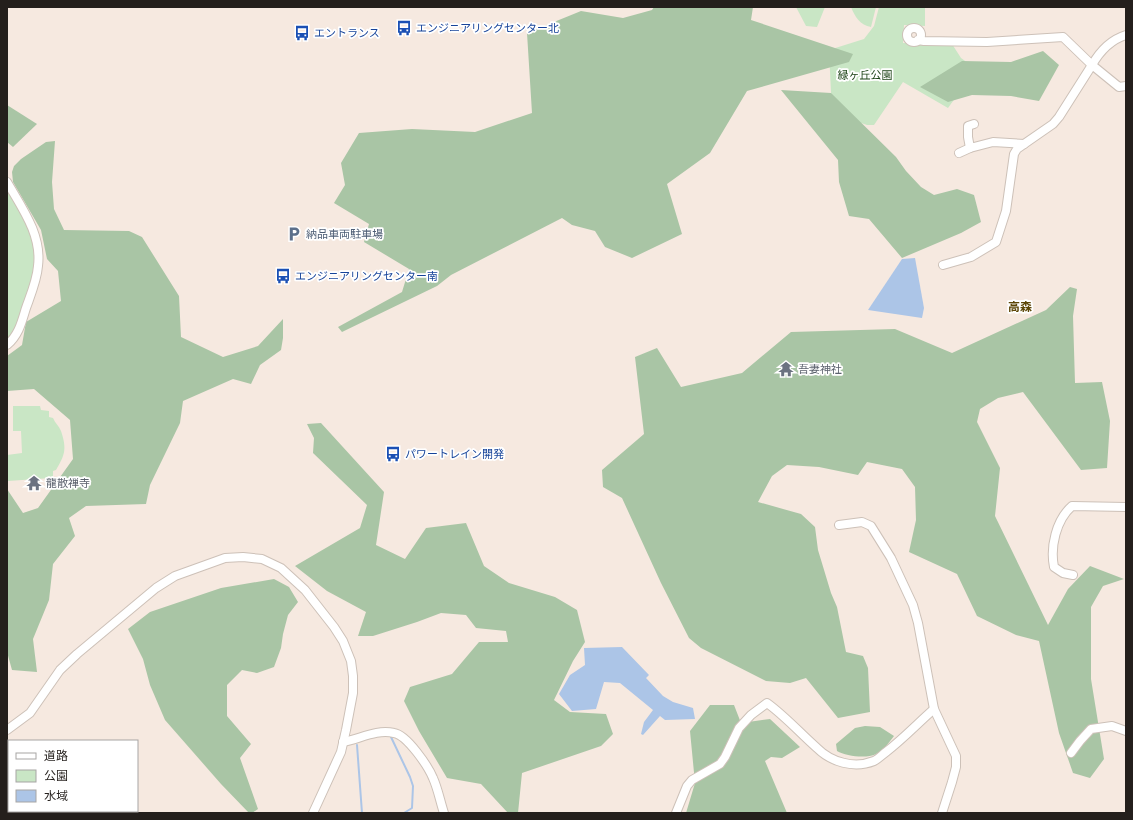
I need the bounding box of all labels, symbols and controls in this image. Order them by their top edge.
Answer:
bus stop icon: エンジニアリングセンター北 [395,19,413,37]
place label: エンジニアリングセンター北 [416,22,559,35]
bus stop icon: エントランス [293,24,311,42]
place label: エントランス [314,27,380,40]
park label: 緑ヶ丘公園 [838,69,893,82]
parking icon: 納品車両駐車場 [285,225,303,243]
place label: 納品車両駐車場 [306,228,383,241]
bus stop icon: エンジニアリングセンター南 [274,267,292,285]
place label: エンジニアリングセンター南 [295,270,438,283]
district label: 高森 [1008,300,1032,314]
temple icon: 吾妻神社 [777,360,795,378]
place label: 吾妻神社 [798,363,842,376]
bus stop icon: パワートレイン開発 [384,445,402,463]
place label: パワートレイン開発 [405,448,504,461]
temple icon: 龍散禅寺 [25,474,43,492]
place label: 龍散禅寺 [46,477,90,490]
legend [8,740,138,812]
text: 道路 [44,749,68,763]
text: 公園 [44,769,68,783]
text: 水域 [44,789,68,803]

